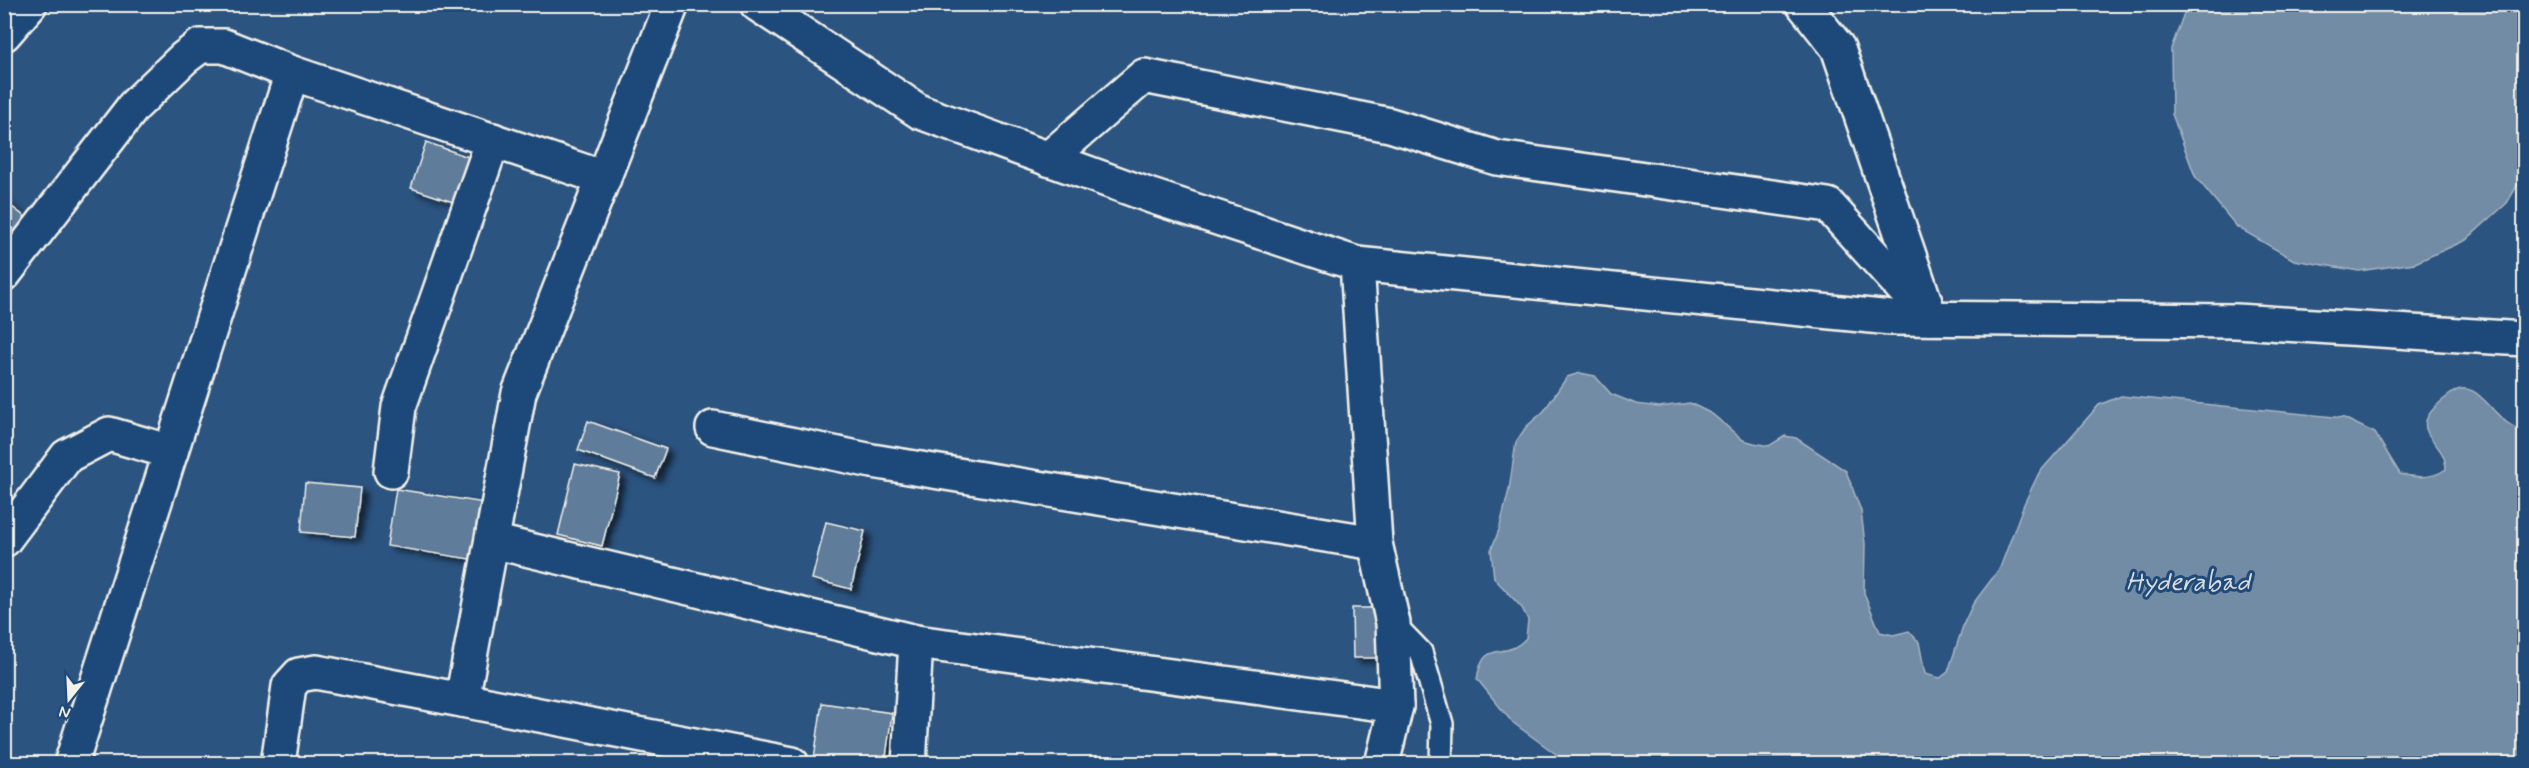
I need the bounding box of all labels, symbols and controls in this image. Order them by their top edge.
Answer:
water label: Hyderabad [2126,566,2252,600]
north arrow [39,669,99,729]
text: N [57,700,73,723]

